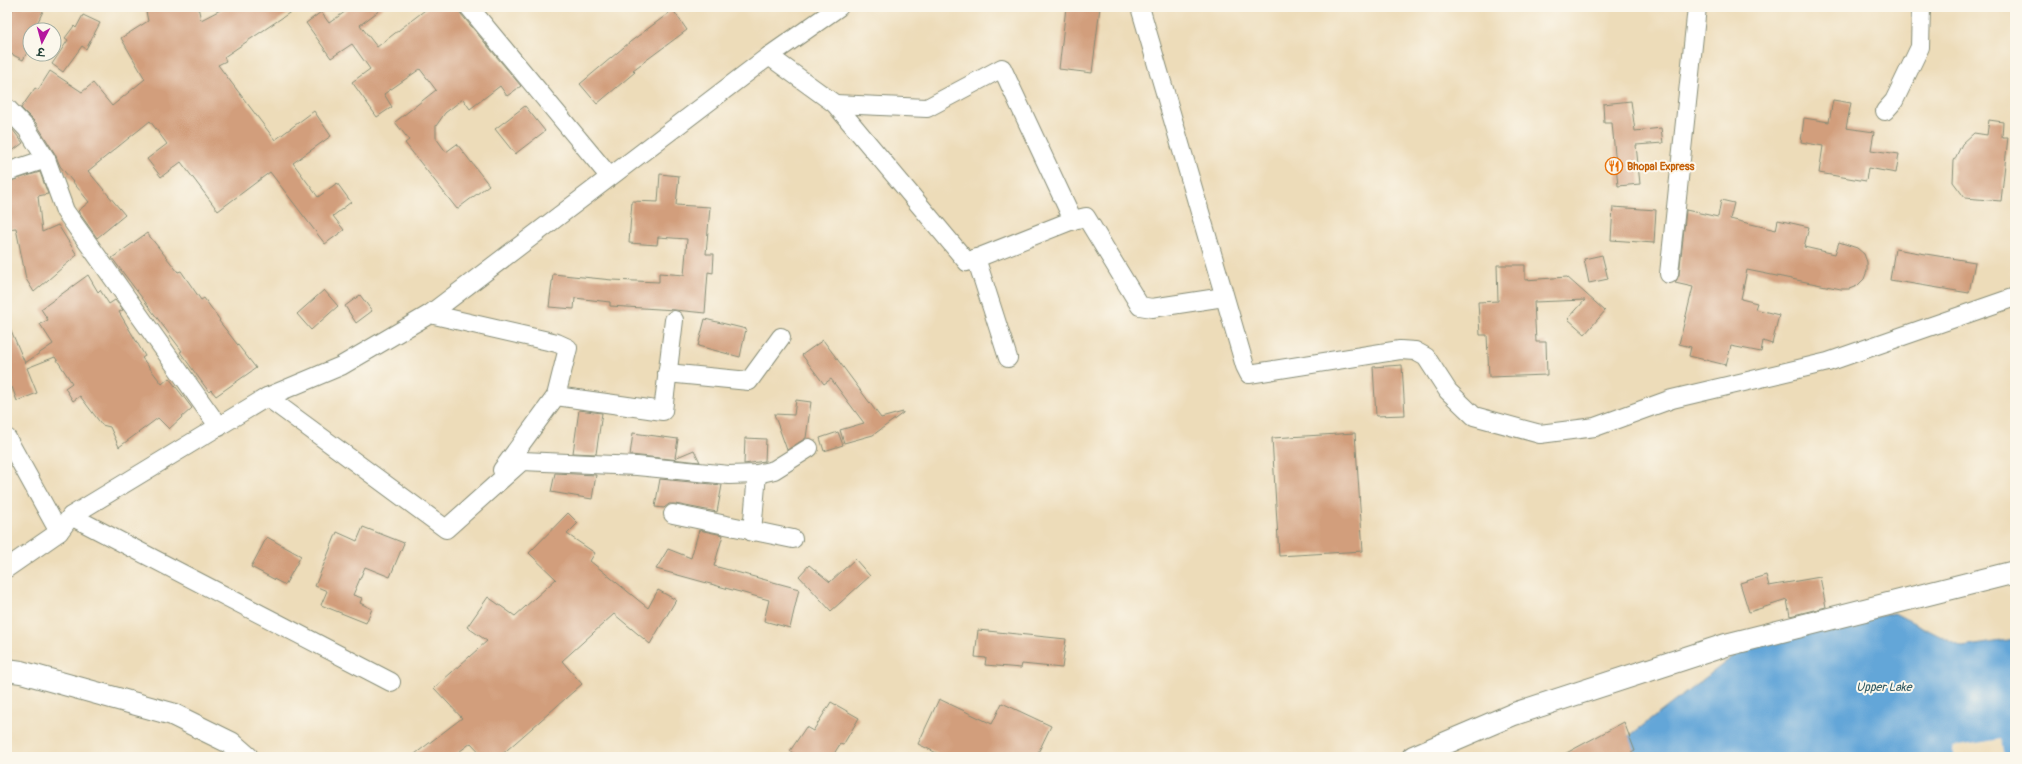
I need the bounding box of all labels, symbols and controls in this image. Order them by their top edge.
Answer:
north arrow [22,22,62,62]
text: उ [35,44,46,58]
restaurant icon: Bhopal Express [1604,156,1624,176]
place label: Bhopal Express [1627,160,1695,173]
water label: Upper Lake [1856,680,1913,695]

